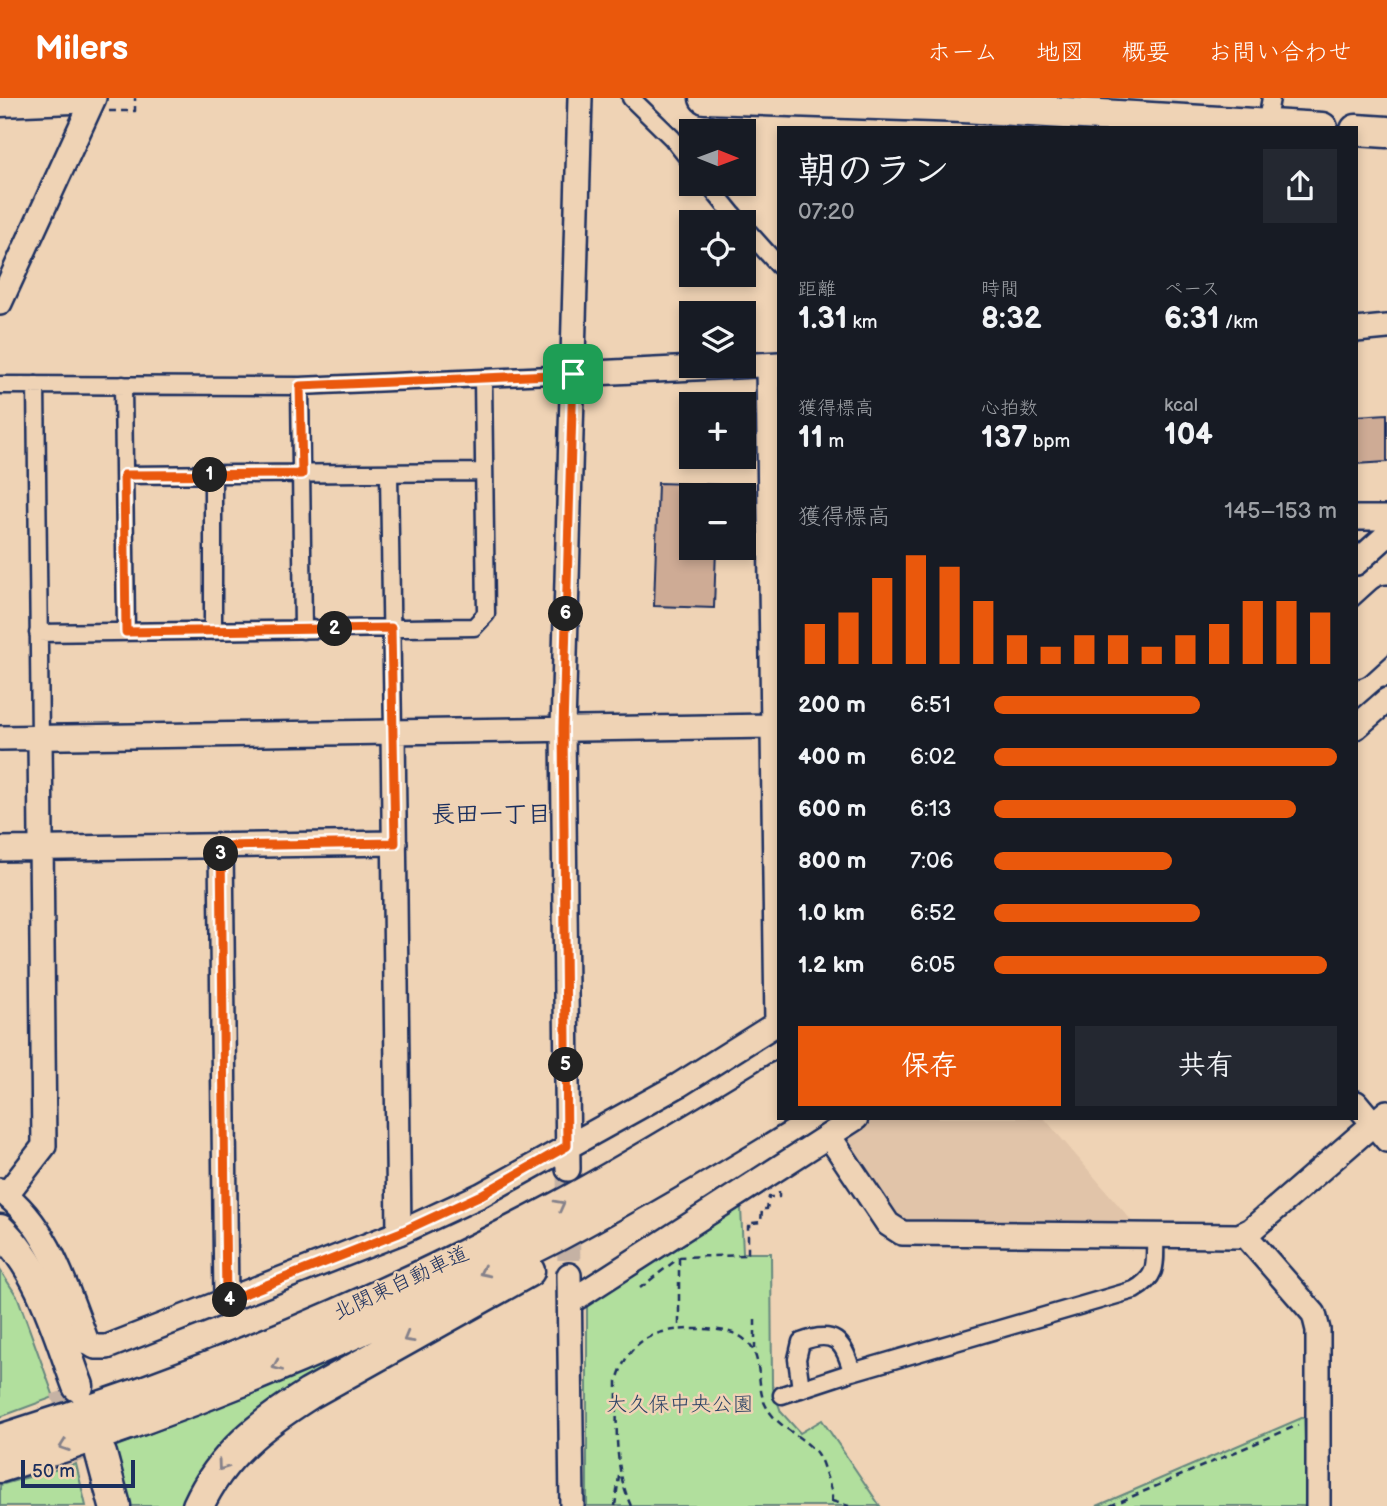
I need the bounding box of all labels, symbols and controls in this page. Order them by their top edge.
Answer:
text: Milers [35,29,128,69]
text: ホーム [927,38,998,67]
text: 地図 [1036,38,1084,67]
text: 概要 [1122,38,1170,67]
text: お問い合わせ [1208,38,1352,67]
north arrow [679,119,756,196]
map controls [679,119,756,560]
text: 朝のラン [798,149,950,194]
button: share [1263,149,1337,223]
text: 07:20 [798,198,855,226]
button: locate [679,210,756,287]
text: 距離 [798,278,836,301]
text: 時間 [981,278,1019,301]
text: ペース [1164,278,1220,301]
button: layers [679,301,756,378]
text: 1.31 [798,301,847,337]
text: 8:32 [981,301,1042,337]
text: 6:31 [1164,301,1220,337]
text: km [847,311,878,334]
text: /km [1220,311,1258,334]
pin [543,344,603,404]
icon: arrive [554,355,592,393]
button: + [679,392,756,469]
text: kcal [1164,394,1198,417]
text: 獲得標高 [798,397,874,420]
text: 心拍数 [981,397,1038,420]
text: 104 [1164,417,1213,453]
text: 11 [798,420,823,456]
text: 137 [981,420,1028,456]
text: m [823,430,844,453]
text: bpm [1028,430,1070,453]
pin: 1 [192,458,228,492]
text: 1 [206,463,214,486]
button: − [679,483,756,560]
text: 145–153 m [1224,497,1337,525]
text: 獲得標高 [798,503,890,531]
pin: 6 [548,596,584,632]
text: 6 [560,602,571,625]
pin: 2 [318,612,352,646]
text: 2 [329,617,340,640]
text: 200 m [798,691,866,719]
text: 6:51 [910,691,951,719]
text: 400 m [798,743,866,771]
text: 6:02 [910,743,956,771]
text: 600 m [798,795,866,823]
text: 6:13 [910,795,952,823]
district label: 長田一丁目 [431,800,551,829]
pin: 3 [204,836,238,872]
text: 3 [215,842,226,865]
text: 800 m [798,847,866,875]
text: 7:06 [910,847,954,875]
text: 1.0 km [798,899,865,927]
text: 6:52 [910,899,955,927]
text: 1.2 km [798,951,864,979]
text: 6:05 [910,951,955,979]
button: 保存 [798,1026,1061,1106]
button: 共有 [1075,1026,1337,1106]
pin: 5 [548,1048,584,1082]
text: 5 [560,1053,571,1076]
one-way arrow [553,1200,566,1213]
street label: 北関東自動車道 [329,1241,473,1325]
one-way arrow [479,1263,491,1277]
pin: 4 [212,1282,247,1318]
text: 4 [224,1288,235,1311]
one-way arrow [403,1330,416,1343]
one-way arrow [272,1358,284,1372]
park label: 大久保中央公園 [607,1392,754,1417]
one-way arrow [59,1438,71,1452]
scale bar [21,1457,135,1489]
one-way arrow [218,1458,230,1471]
text: 50 m [32,1460,75,1483]

